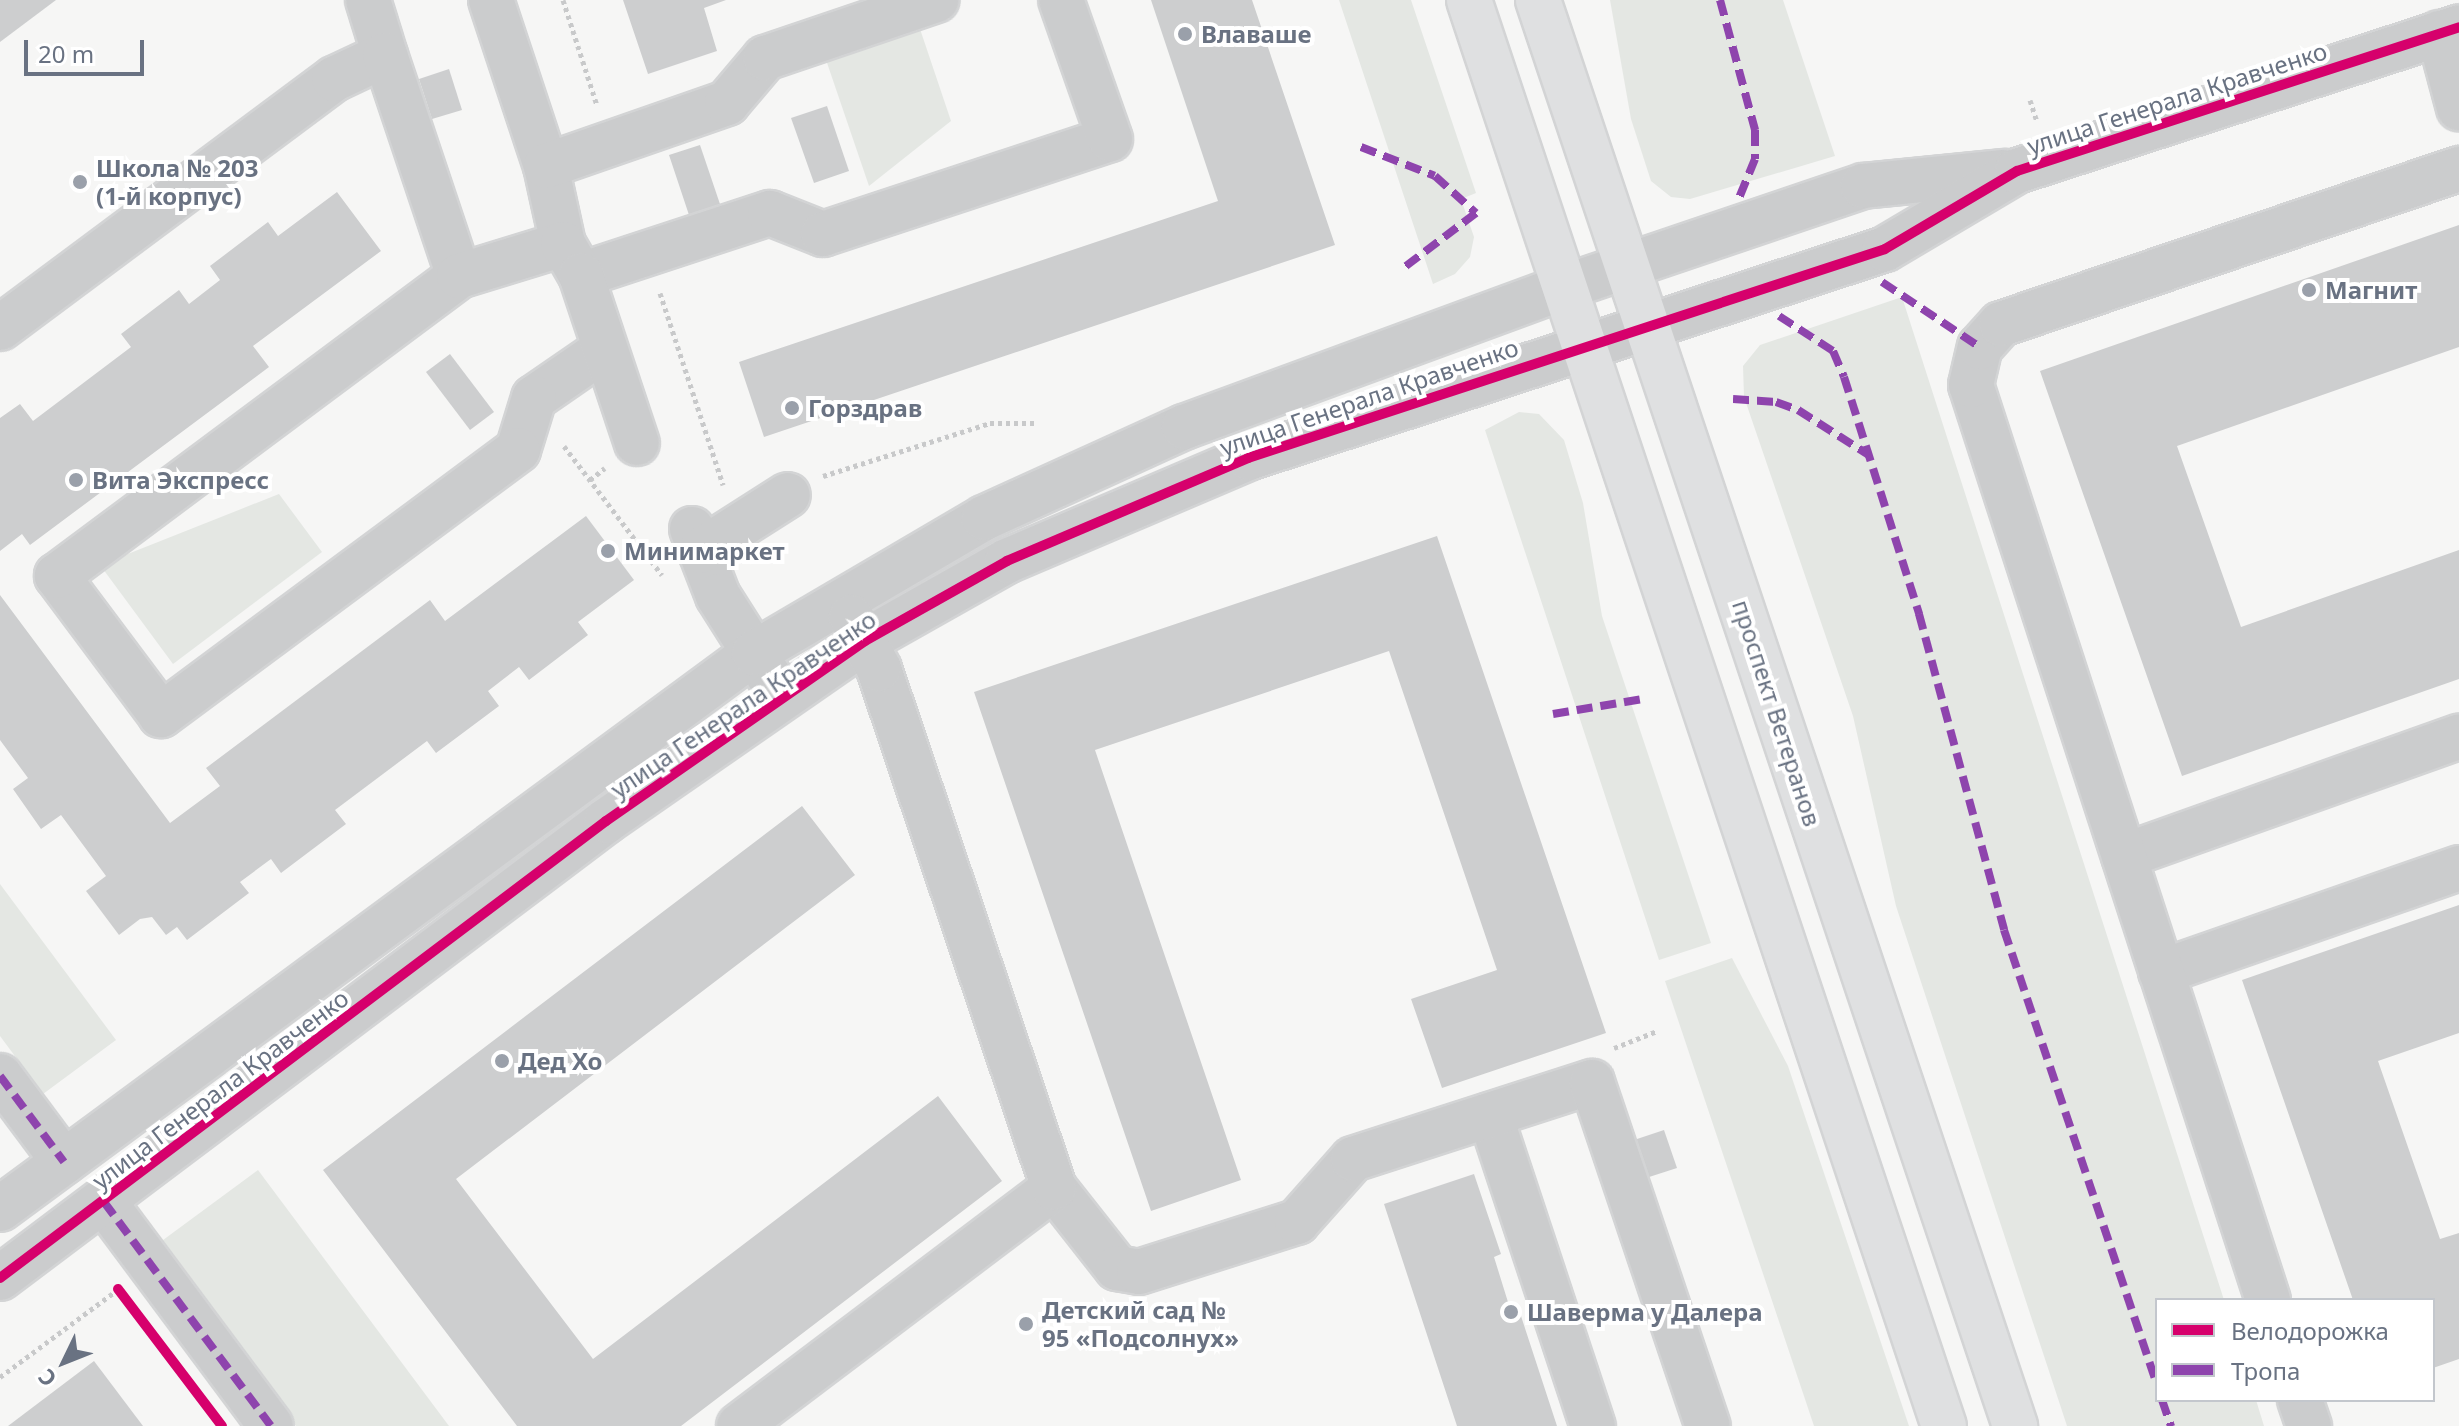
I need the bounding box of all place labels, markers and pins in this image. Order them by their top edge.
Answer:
place label: Влаваше [1201,20,1312,48]
marker: Влаваше [1176,25,1194,43]
place label: Школа № 203 (1-й корпус) [96,154,258,210]
marker: Школа № 203 (1-й корпус) [71,173,89,191]
place label: Магнит [2325,276,2417,304]
marker: Магнит [2300,281,2318,299]
place label: Горздрав [808,394,922,422]
marker: Горздрав [783,399,801,417]
place label: Вита Экспресс [92,466,269,494]
marker: Вита Экспресс [67,471,85,489]
place label: Минимаркет [624,537,785,565]
marker: Минимаркет [599,542,617,560]
place label: Дед Хо [518,1047,602,1075]
marker: Дед Хо [493,1052,511,1070]
place label: Детский сад № 95 «Подсолнух» [1042,1296,1239,1352]
place label: Шаверма у Далера [1527,1298,1762,1326]
marker: Шаверма у Далера [1502,1303,1520,1321]
marker: Детский сад № 95 «Подсолнух» [1017,1315,1035,1333]

